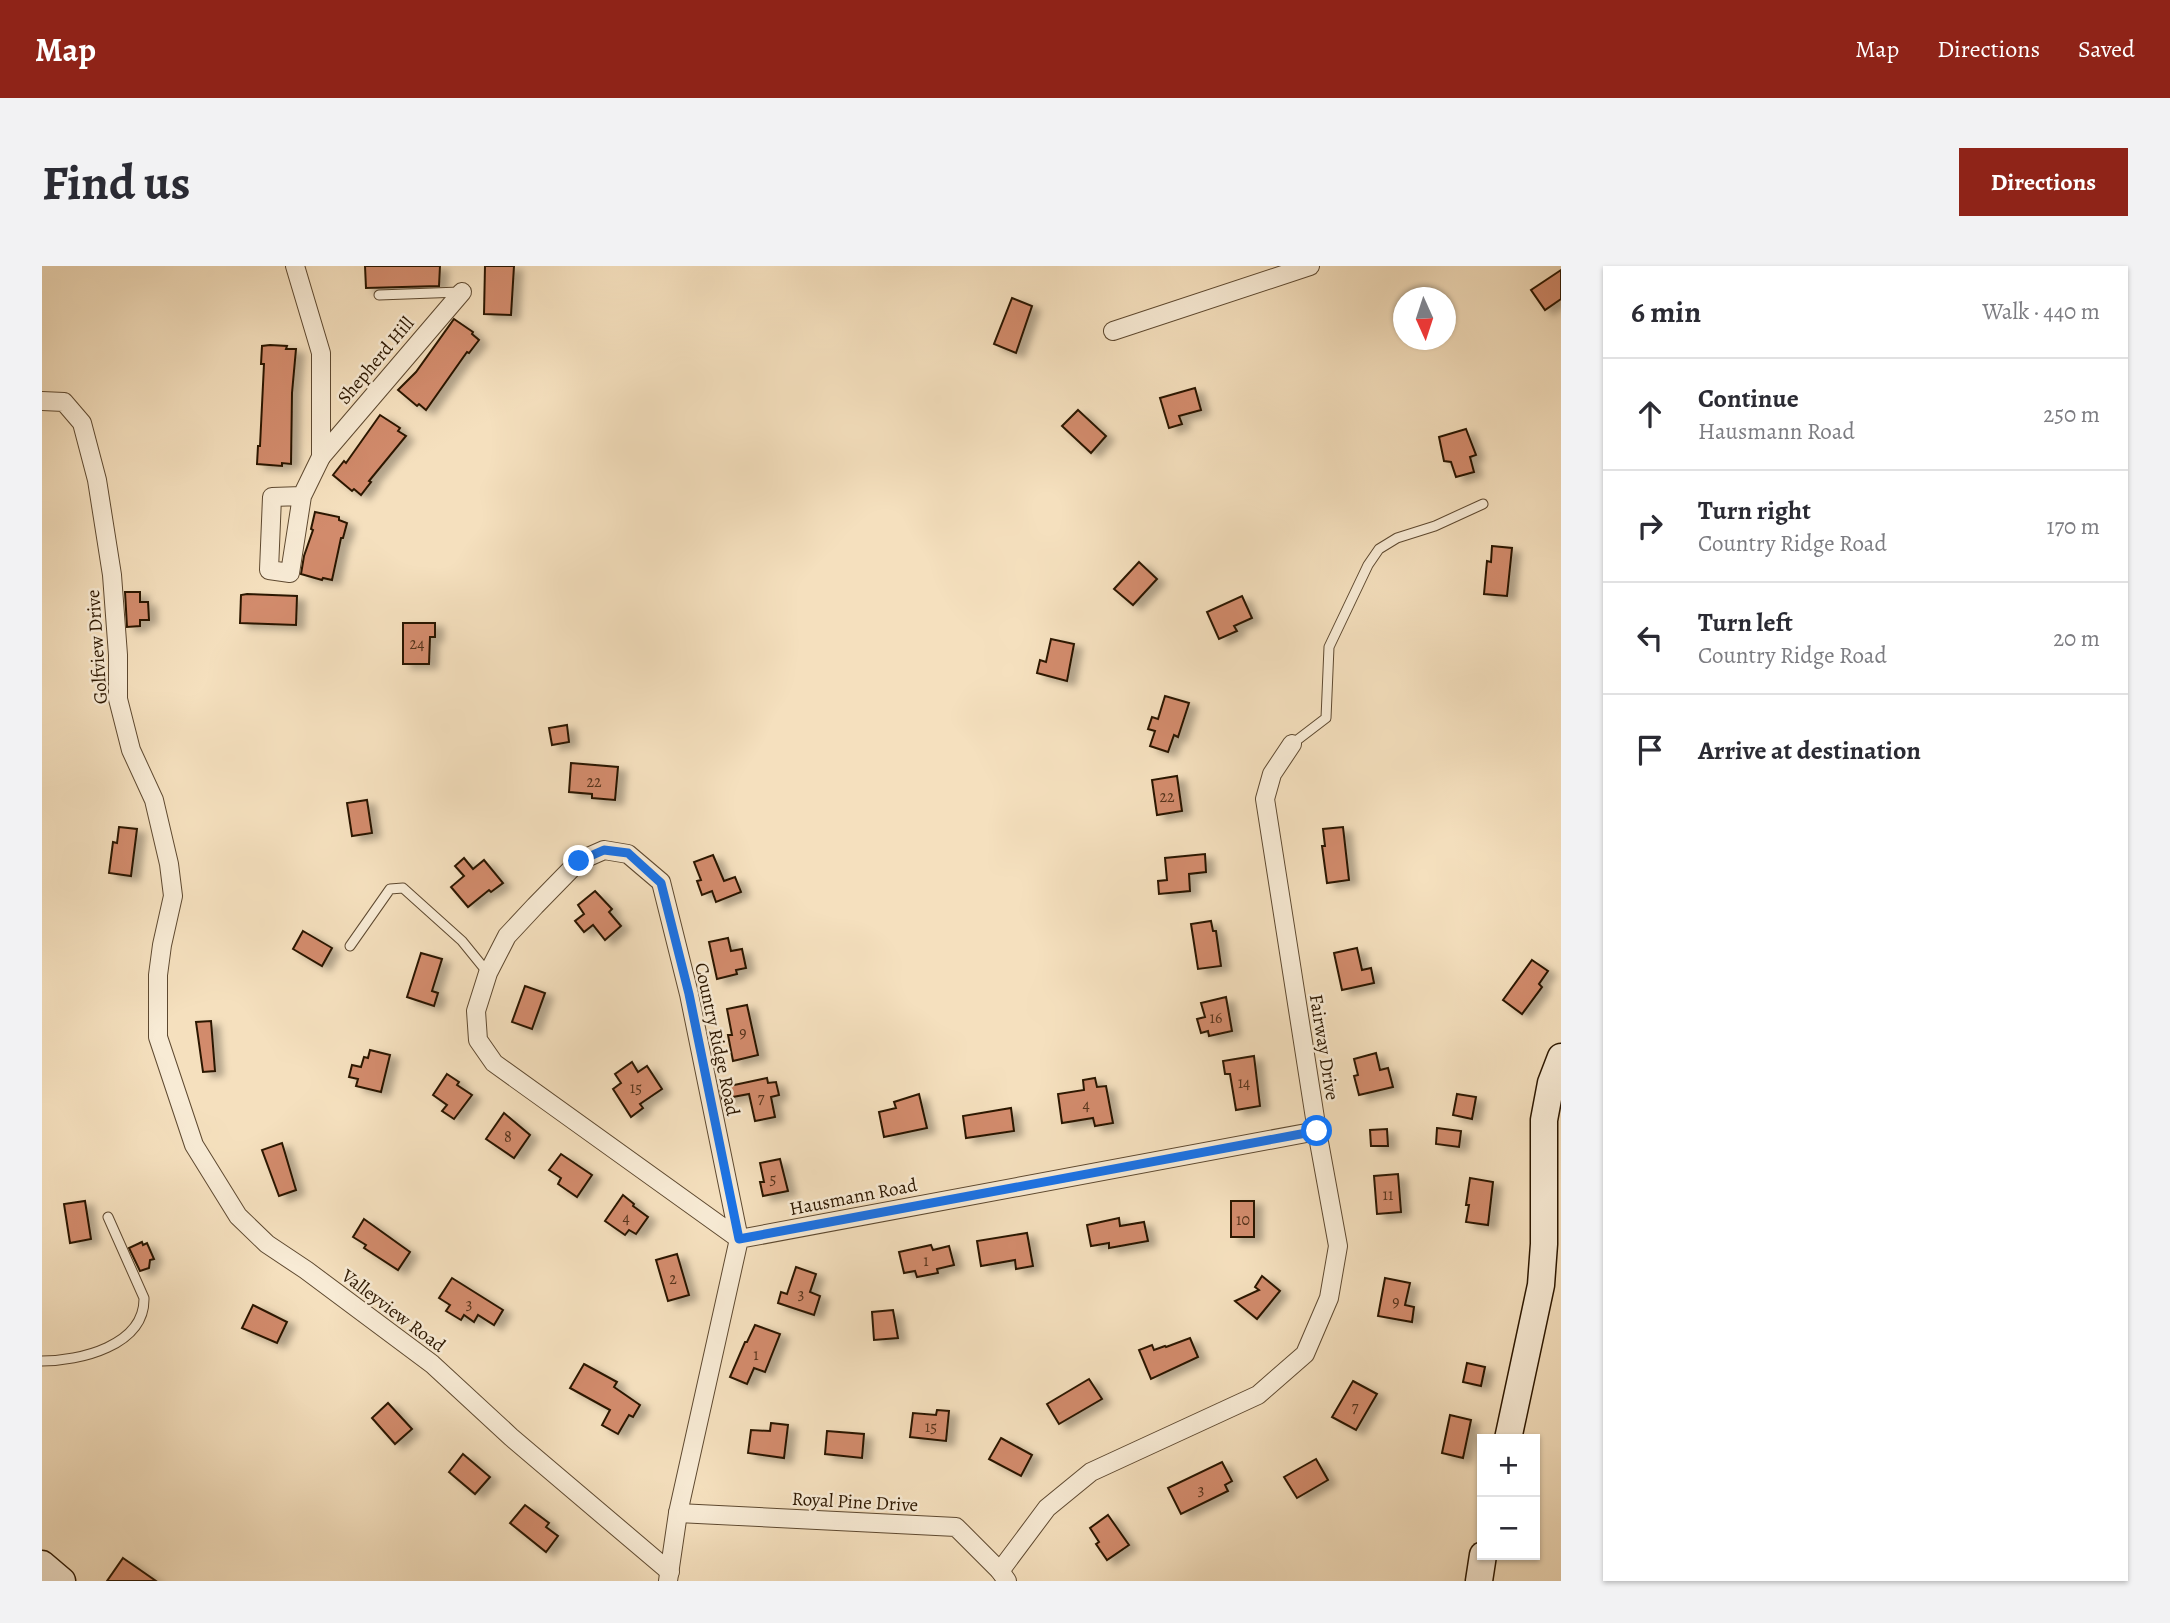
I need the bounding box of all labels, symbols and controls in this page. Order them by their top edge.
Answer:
text: Map [35,27,96,72]
text: Map [1855,33,1899,65]
text: Directions [1937,33,2040,65]
text: Saved [2078,33,2135,65]
button: Directions [1959,148,2128,216]
text: Find us [42,149,190,216]
north arrow [1393,287,1456,350]
text: 6 min [1631,292,1701,332]
text: Walk · 440 m [1982,296,2100,327]
street label: Shepherd Hill [331,311,420,410]
text: Continue [1698,381,1799,416]
icon: ahead [1631,395,1669,433]
text: 250 m [2043,399,2100,430]
text: Hausmann Road [1698,416,1855,447]
text: Turn right [1698,493,1811,528]
icon: right [1631,507,1669,545]
text: 170 m [2047,511,2100,542]
text: Country Ridge Road [1698,528,1887,559]
street label: Golfview Drive [80,589,114,705]
text: Turn left [1698,605,1793,640]
icon: left [1631,619,1669,657]
text: 20 m [2053,623,2100,654]
house number: 24 [410,633,424,655]
text: Country Ridge Road [1698,640,1887,671]
icon: arrive [1631,731,1669,769]
text: Arrive at destination [1698,733,1921,768]
house number: 22 [586,771,602,793]
house number: 22 [1159,786,1175,808]
route end [563,845,594,876]
street label: Country Ridge Road [688,960,746,1119]
street label: Fairway Drive [1303,992,1345,1102]
house number: 16 [1210,1007,1222,1029]
house number: 9 [739,1022,747,1044]
house number: 14 [1238,1072,1250,1094]
house number: 15 [630,1077,642,1099]
house number: 7 [758,1087,765,1109]
house number: 4 [1082,1094,1090,1116]
route start [1301,1115,1332,1146]
house number: 8 [504,1126,512,1148]
house number: 5 [770,1168,777,1190]
street label: Hausmann Road [787,1172,920,1222]
house number: 11 [1383,1184,1394,1206]
house number: 4 [622,1207,630,1229]
house number: 10 [1236,1209,1250,1231]
house number: 1 [923,1250,929,1272]
street label: Valleyview Road [335,1262,451,1359]
house number: 2 [669,1268,677,1290]
house number: 3 [798,1283,804,1305]
house number: 9 [1392,1291,1400,1313]
house number: 3 [466,1293,472,1315]
house number: 1 [753,1344,759,1366]
house number: 7 [1352,1396,1359,1418]
house number: 15 [925,1416,937,1438]
map controls [1477,1434,1540,1560]
button: + [1477,1434,1540,1497]
house number: 3 [1198,1479,1204,1501]
street label: Royal Pine Drive [791,1486,919,1518]
button: − [1477,1497,1540,1560]

